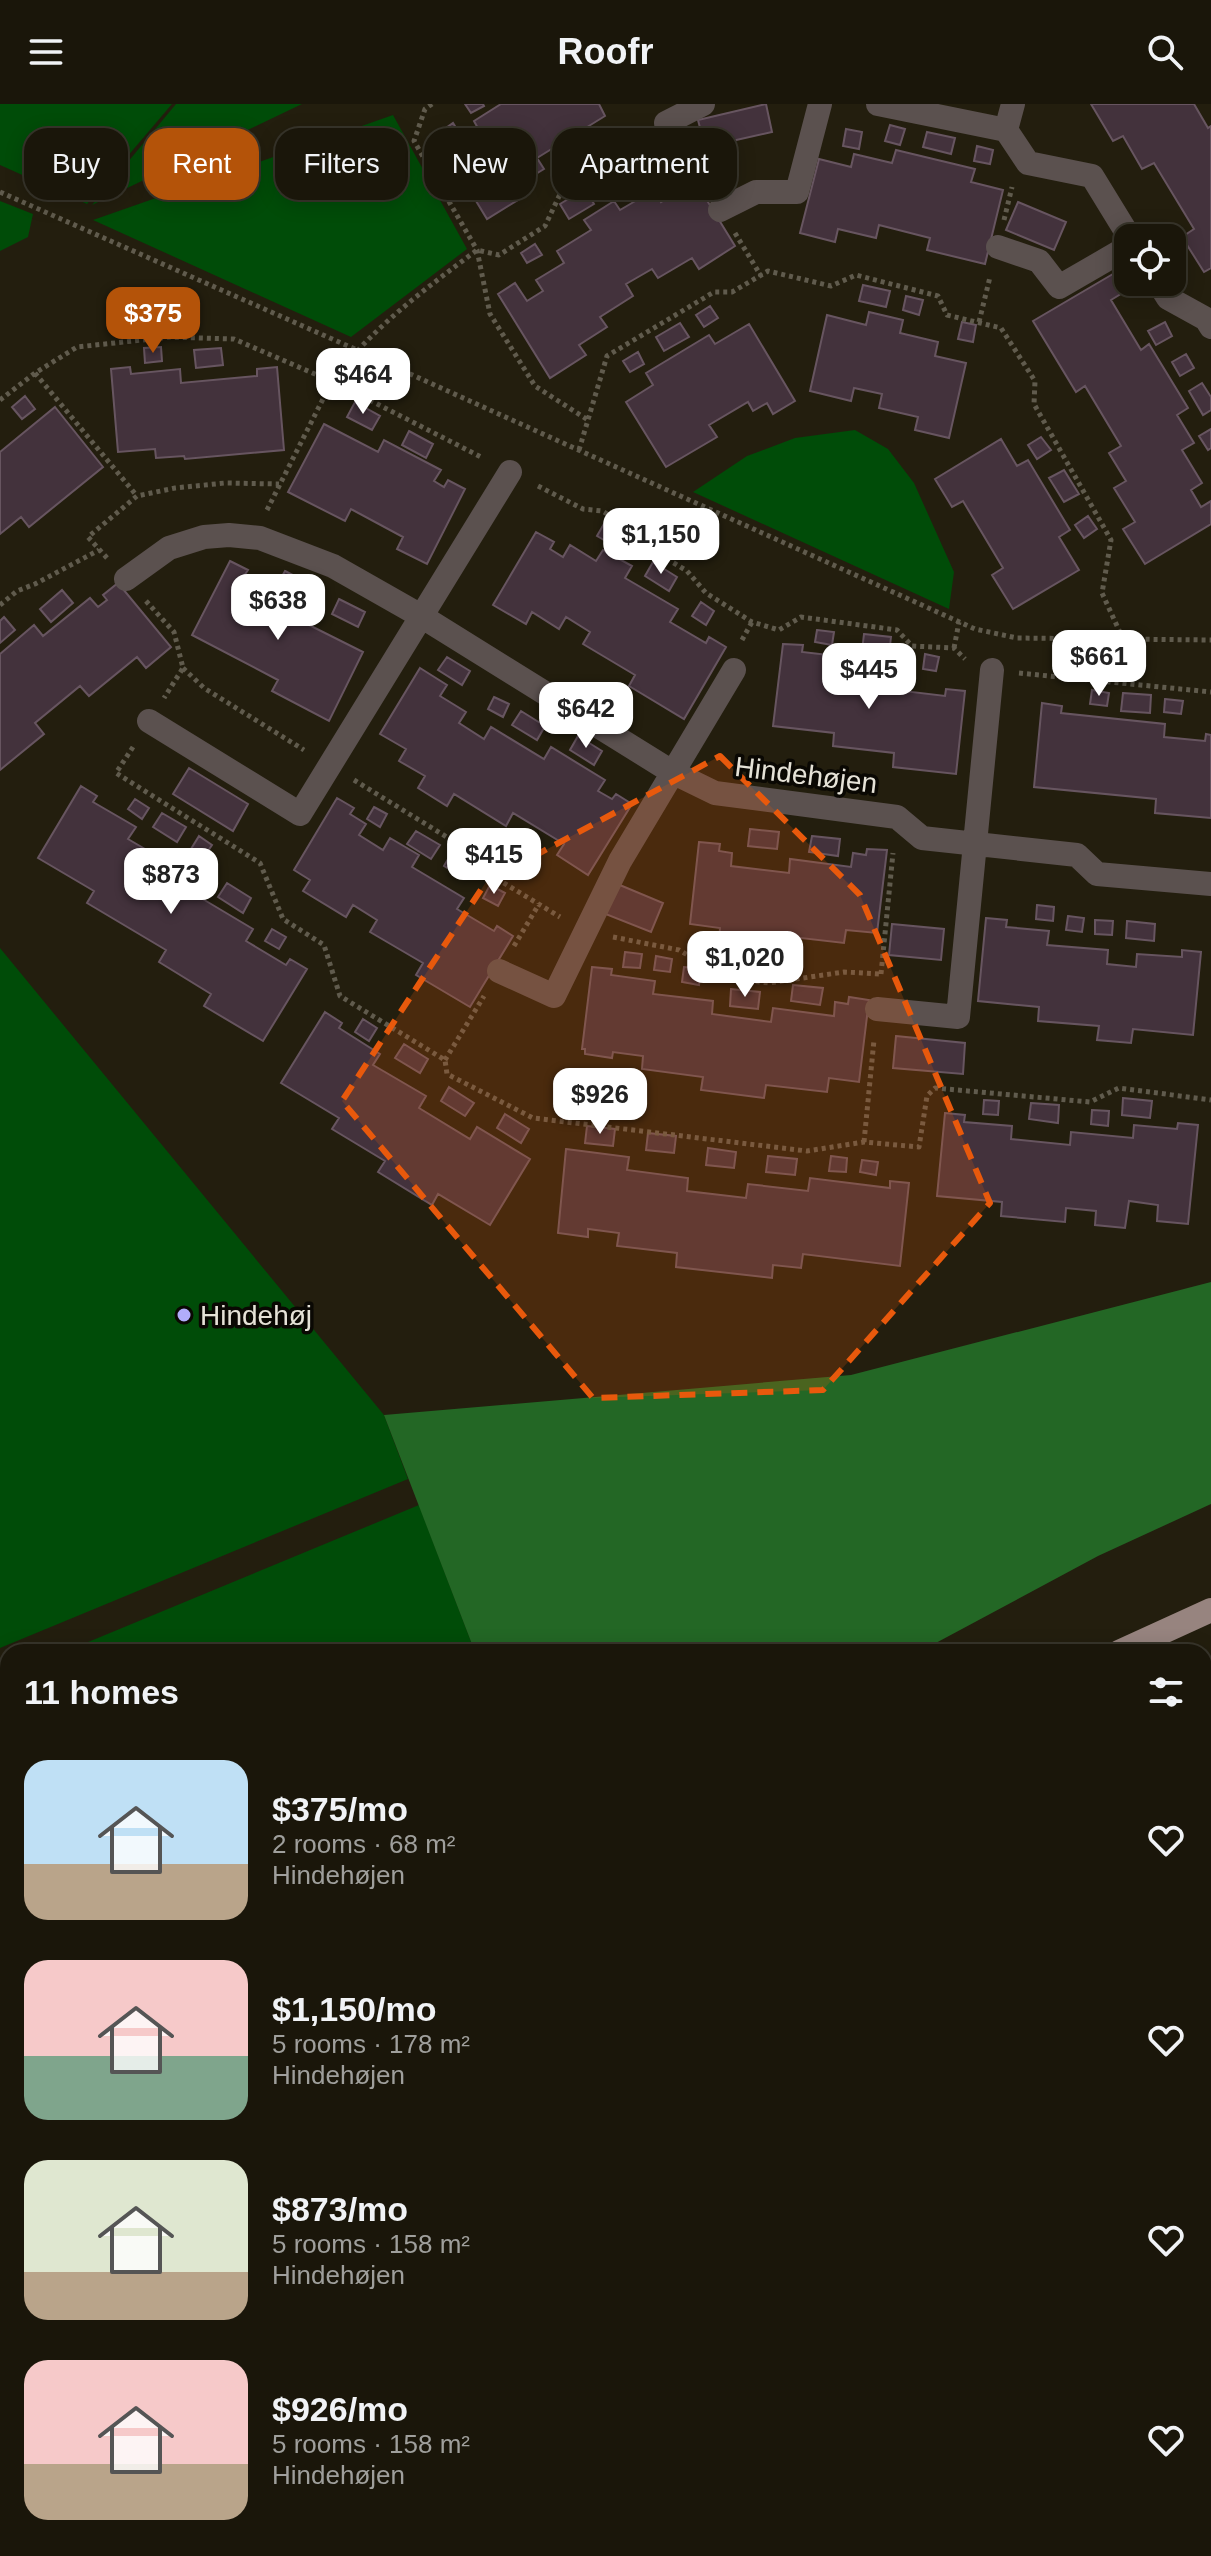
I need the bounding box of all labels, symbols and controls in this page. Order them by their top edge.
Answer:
icon: menu [24,30,68,74]
icon: search [1143,30,1187,74]
text: Roofr [558,31,653,72]
chip: Buy [24,128,128,200]
chip: Rent [144,128,259,200]
chip: Filters [275,128,408,200]
chip: New [424,128,536,200]
chip: Apartment [552,128,737,200]
map controls [1114,224,1186,296]
button: locate [1114,224,1186,296]
pin: $375 [106,287,200,355]
text: $375 [124,298,182,328]
pin: $464 [316,348,410,416]
text: $464 [334,359,392,389]
pin: $1,150 [596,508,726,576]
text: $1,150 [621,519,701,549]
pin: $638 [231,574,325,642]
text: $638 [249,585,307,615]
pin: $661 [1052,630,1146,698]
text: $661 [1070,641,1128,671]
pin: $445 [822,643,916,711]
text: $445 [840,654,898,684]
pin: $642 [539,682,633,750]
text: $642 [557,693,615,723]
street label: Hindehøjen [733,751,879,799]
pin: $415 [447,828,541,896]
text: $415 [465,839,523,869]
pin: $873 [124,848,218,916]
text: $873 [142,859,200,889]
pin: $1,020 [680,931,810,999]
text: $1,020 [705,942,785,972]
pin: $926 [553,1068,647,1136]
text: $926 [571,1079,629,1109]
place label: Hindehøj [200,1300,312,1331]
marker: Hindehøj [175,1306,193,1324]
icon: filters [1144,1670,1188,1714]
text: 11 homes [24,1673,179,1711]
text: $375/mo [272,1790,408,1828]
icon: home [88,1792,184,1888]
icon: heart [1144,1818,1188,1862]
text: 2 rooms · 68 m² [272,1829,456,1859]
text: Hindehøjen [272,1860,405,1890]
text: $1,150/mo [272,1990,436,2028]
icon: home [88,1992,184,2088]
icon: heart [1144,2018,1188,2062]
text: 5 rooms · 178 m² [272,2029,470,2059]
text: Hindehøjen [272,2060,405,2090]
text: $873/mo [272,2190,408,2228]
icon: home [88,2192,184,2288]
icon: heart [1144,2218,1188,2262]
text: 5 rooms · 158 m² [272,2229,470,2259]
text: Hindehøjen [272,2260,405,2290]
text: $926/mo [272,2390,408,2428]
icon: home [88,2392,184,2488]
icon: heart [1144,2418,1188,2462]
text: 5 rooms · 158 m² [272,2429,470,2459]
text: Hindehøjen [272,2460,405,2490]

